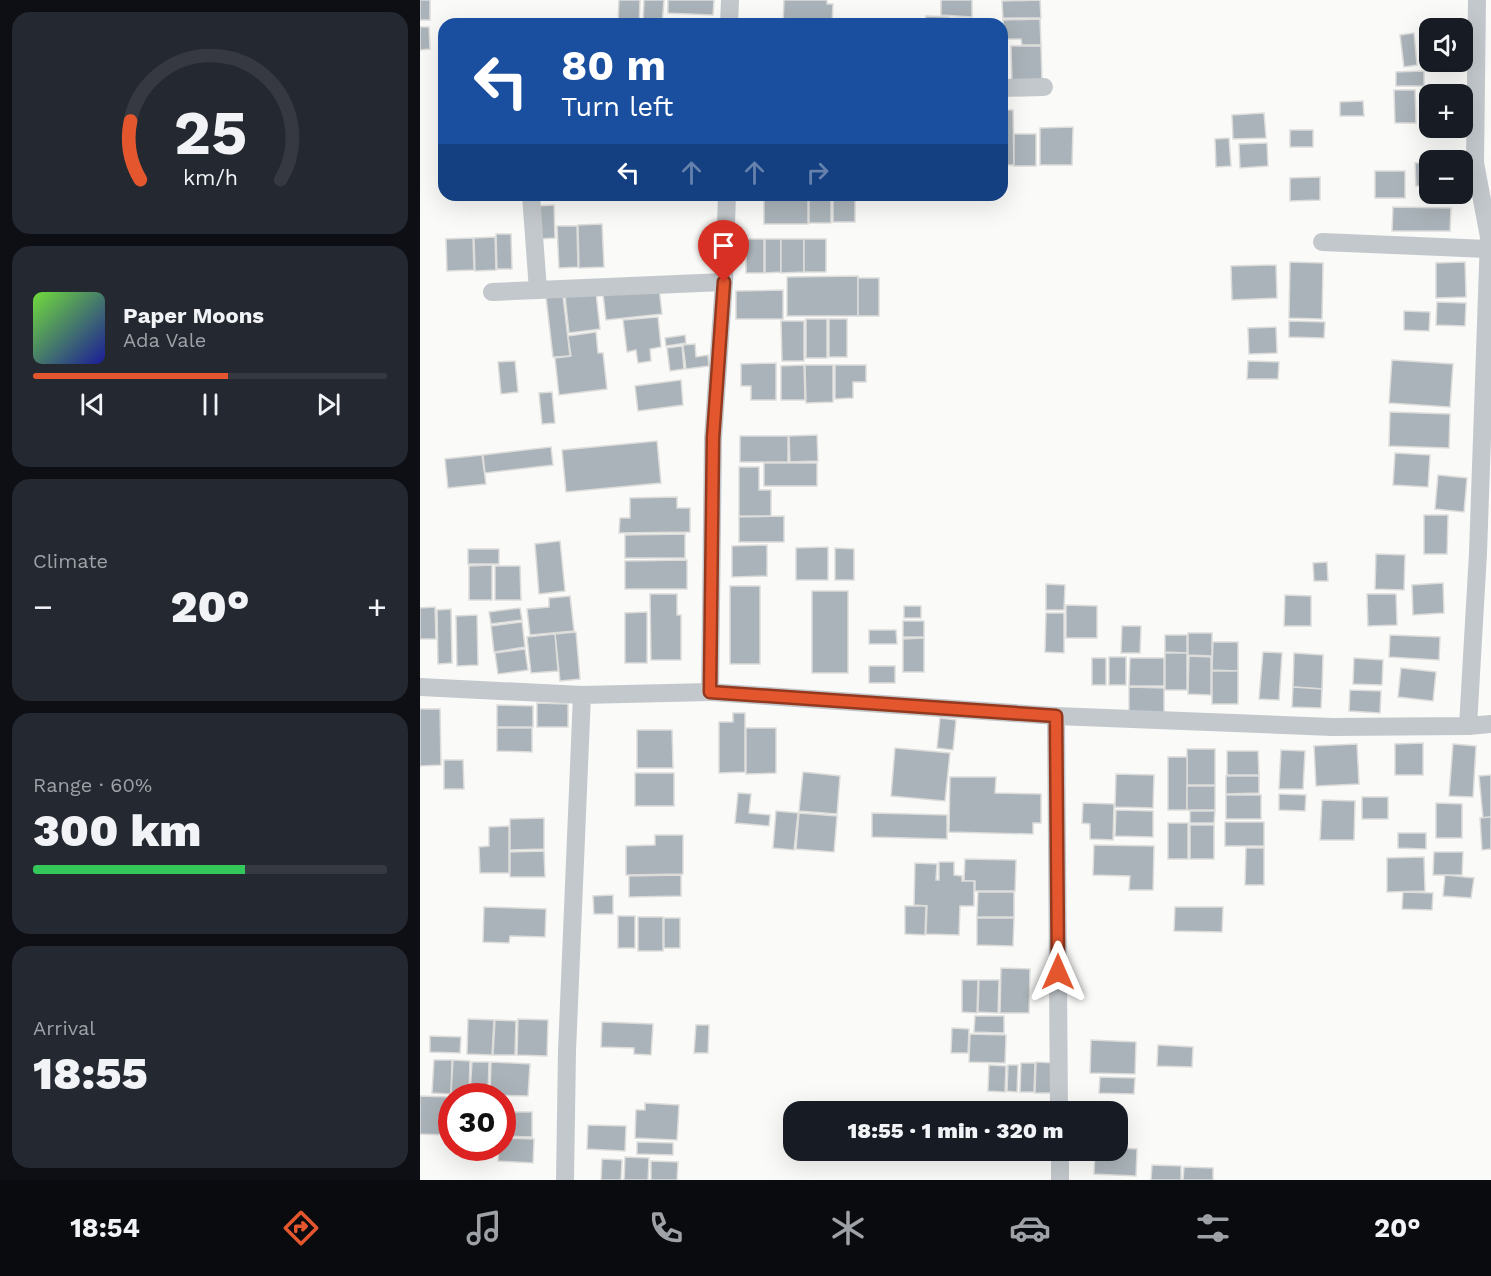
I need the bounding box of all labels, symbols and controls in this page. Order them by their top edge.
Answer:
map controls [1419,18,1473,204]
button: sound [1419,18,1473,72]
text: 80 m [561,41,666,90]
icon: left [462,42,540,120]
button: + [1419,84,1473,138]
text: Turn left [561,91,673,123]
text: 25 [173,96,247,169]
button: − [1419,150,1473,204]
icon: left [612,156,645,189]
icon: ahead [675,156,708,189]
icon: ahead [738,156,771,189]
icon: right [801,156,834,189]
text: km/h [182,165,238,190]
pin [698,220,749,282]
icon: arrive [707,229,740,262]
text: Paper Moons [123,303,264,328]
text: Ada Vale [123,328,206,352]
icon: previous [76,388,109,421]
icon: pause [194,388,227,421]
icon: next [312,388,345,421]
text: Climate [33,549,108,573]
text: 20° [170,580,250,633]
text: − [33,587,53,626]
text: + [367,587,387,626]
text: Range · 60% [33,773,152,797]
text: 300 km [33,804,201,857]
position arrow [1026,940,1090,1004]
text: Arrival [33,1016,95,1040]
text: 18:55 [33,1047,148,1100]
speed limit sign: 30 [438,1083,516,1161]
text: 18:55 · 1 min · 320 m [848,1118,1063,1143]
icon: directions [280,1207,322,1249]
icon: music [463,1207,505,1249]
icon: phone [645,1207,687,1249]
icon: climate [827,1207,869,1249]
icon: car [1009,1207,1051,1249]
icon: filters [1192,1207,1234,1249]
text: 18:54 [70,1212,140,1244]
text: 20° [1374,1212,1421,1244]

